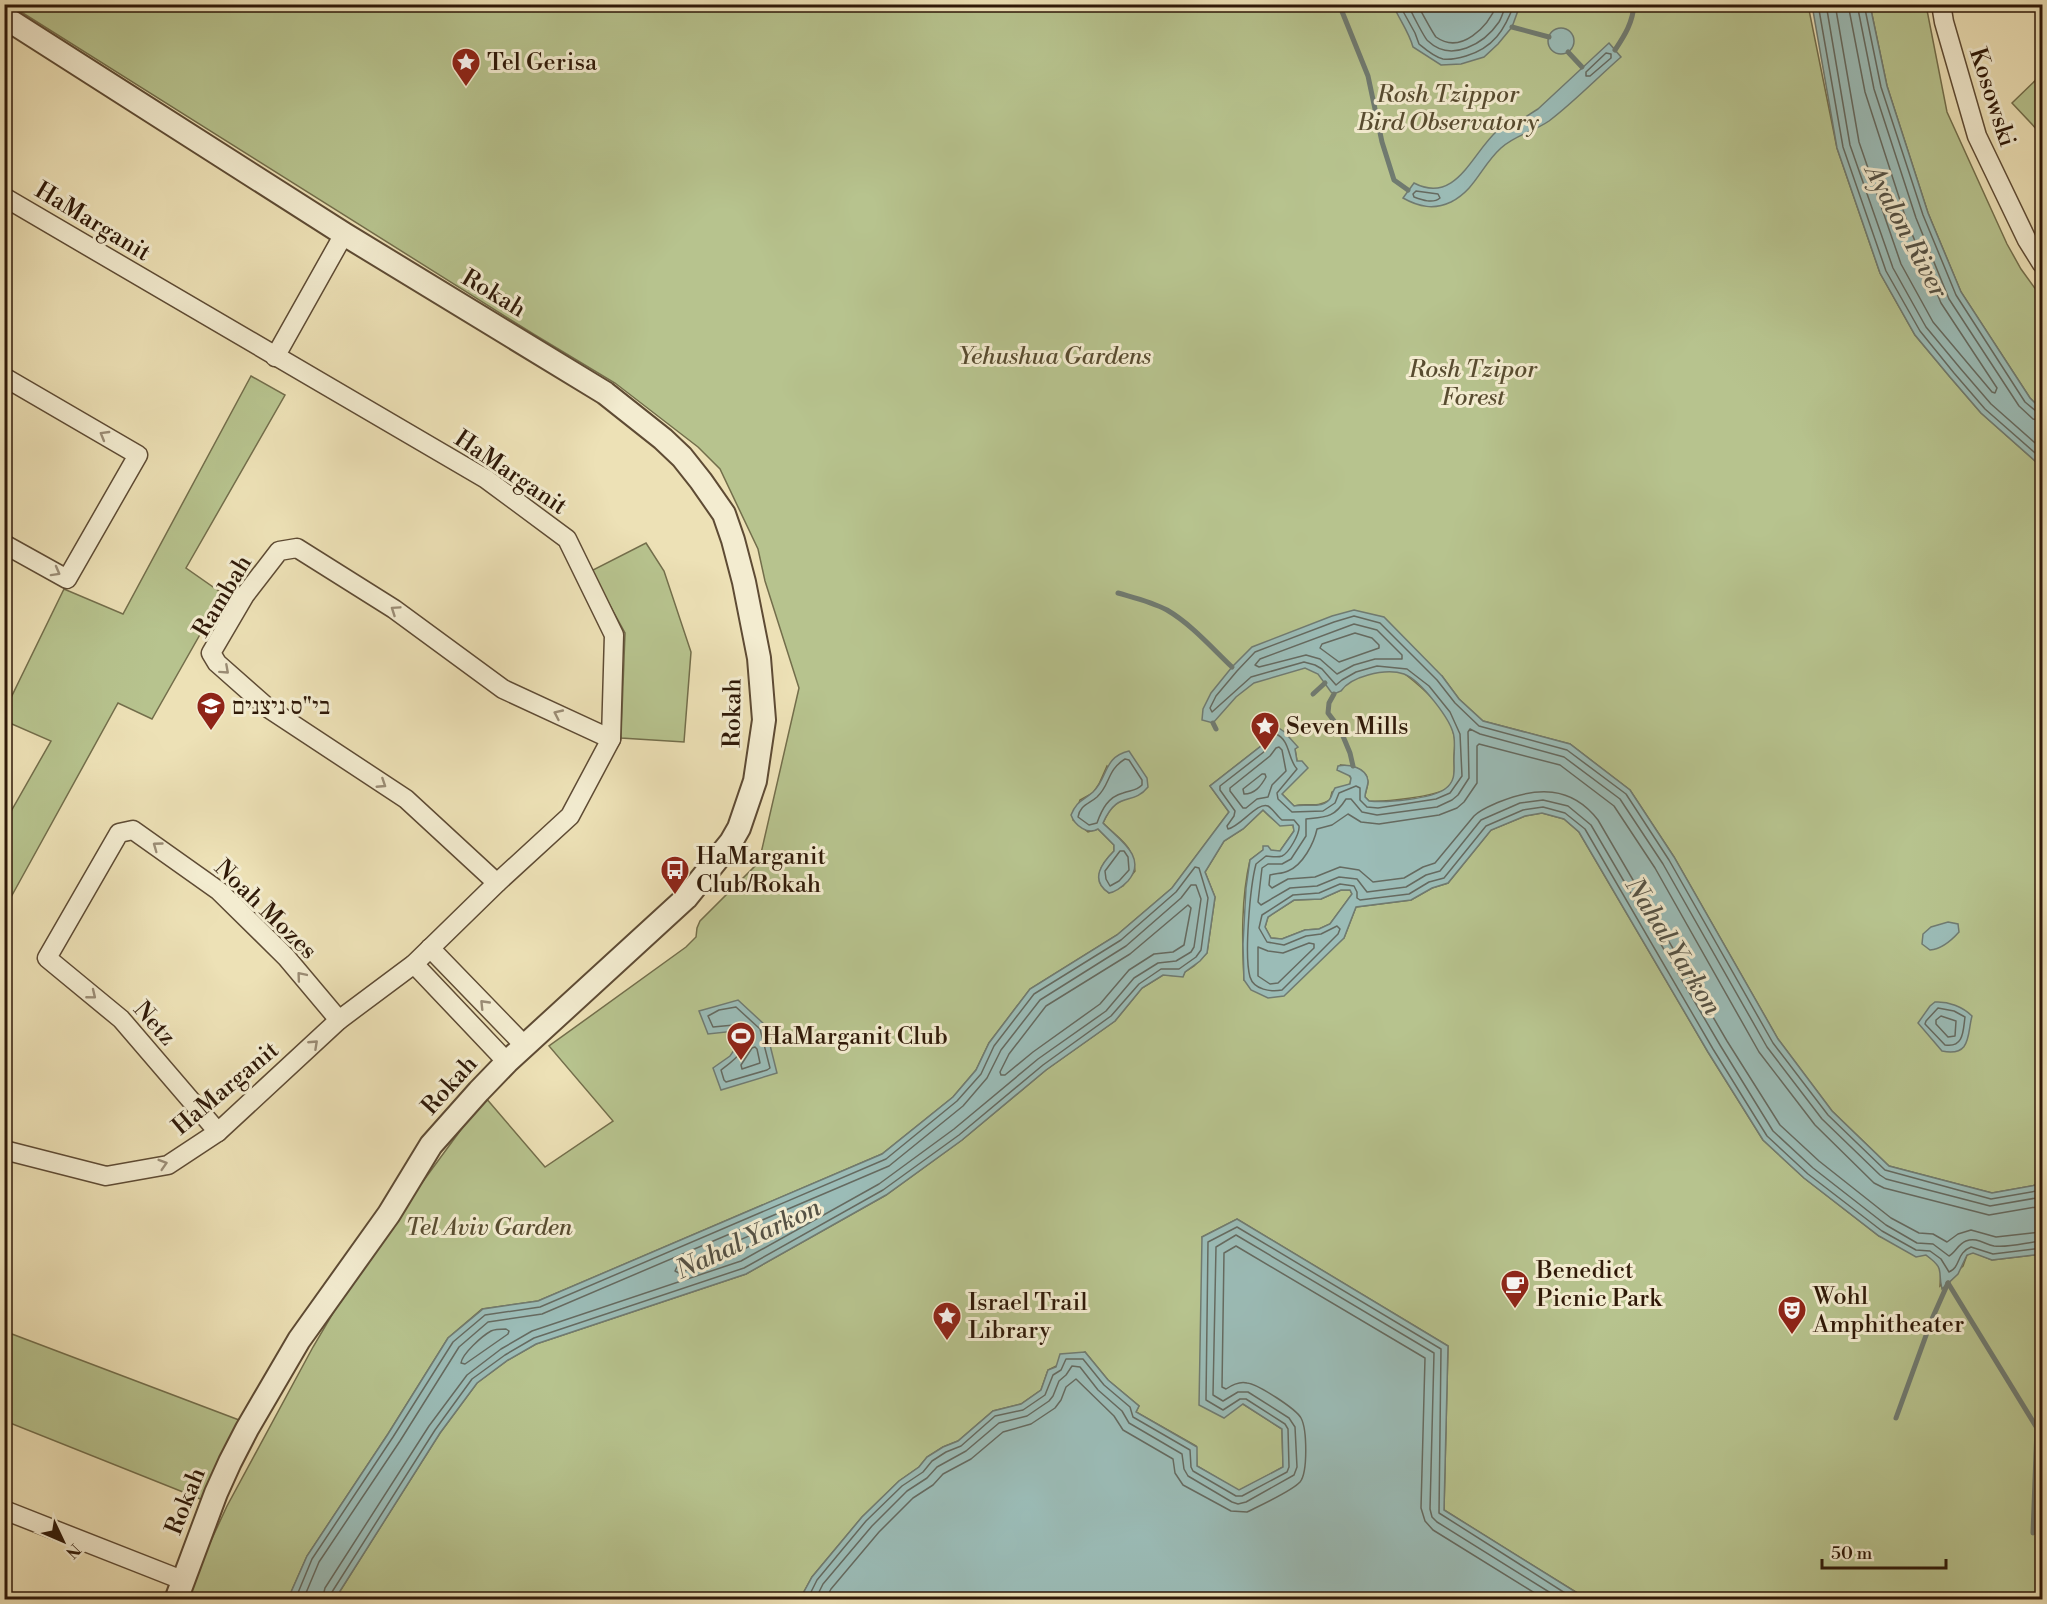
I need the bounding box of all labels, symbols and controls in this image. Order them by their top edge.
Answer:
street label: Kosowski [1962,44,2022,151]
place icon: Tel Gerisa [450,46,482,88]
place label: Tel Gerisa [487,48,598,78]
park label: Rosh Tzippor Bird Observatory [1356,80,1539,138]
water label: Ayalon River [1856,157,1955,304]
street label: HaMarganit [29,176,156,268]
street label: Rokah [456,263,531,325]
park label: Yehushua Gardens [959,342,1151,372]
park label: Rosh Tzipor Forest [1408,355,1538,413]
street label: HaMarganit [448,424,573,522]
one-way arrow [100,430,110,442]
street label: Rambah [187,550,259,643]
one-way arrow [49,565,60,576]
one-way arrow [390,606,401,617]
one-way arrow [218,663,229,674]
street label: Rokah [717,678,749,748]
school or university icon: בי"ס ניצנים [195,690,227,732]
place label: בי"ס ניצנים [232,692,330,722]
one-way arrow [554,710,565,722]
place icon: Seven Mills [1249,710,1281,752]
place label: Seven Mills [1286,712,1409,742]
one-way arrow [376,776,387,787]
one-way arrow [152,842,163,853]
place label: HaMarganit Club/Rokah [696,842,826,900]
street label: Noah Mozes [208,853,323,966]
bus stop icon: HaMarganit Club/Rokah [659,854,691,896]
water label: Nahal Yarkon [1618,871,1728,1022]
one-way arrow [298,972,309,983]
one-way arrow [85,987,96,998]
street label: Netz [126,995,182,1052]
one-way arrow [480,1001,491,1011]
sports icon: HaMarganit Club [725,1020,757,1062]
place label: HaMarganit Club [762,1022,948,1052]
street label: HaMarganit [166,1035,285,1142]
one-way arrow [307,1040,318,1051]
street label: Rokah [415,1050,484,1122]
one-way arrow [157,1159,168,1171]
water label: Nahal Yarkon [670,1191,827,1287]
park label: Tel Aviv Garden [406,1213,573,1243]
place label: Benedict Picnic Park [1535,1256,1663,1314]
cafe icon: Benedict Picnic Park [1499,1268,1531,1310]
place label: Wohl Amphitheater [1812,1282,1964,1340]
place label: Israel Trail Library [968,1288,1088,1346]
theatre icon: Wohl Amphitheater [1776,1294,1808,1336]
place icon: Israel Trail Library [931,1300,963,1342]
street label: Rokah [159,1463,213,1539]
north arrow [33,1511,93,1571]
scale bar [1822,1532,1946,1570]
text: N [61,1539,85,1562]
text: 50 m [1831,1542,1873,1565]

